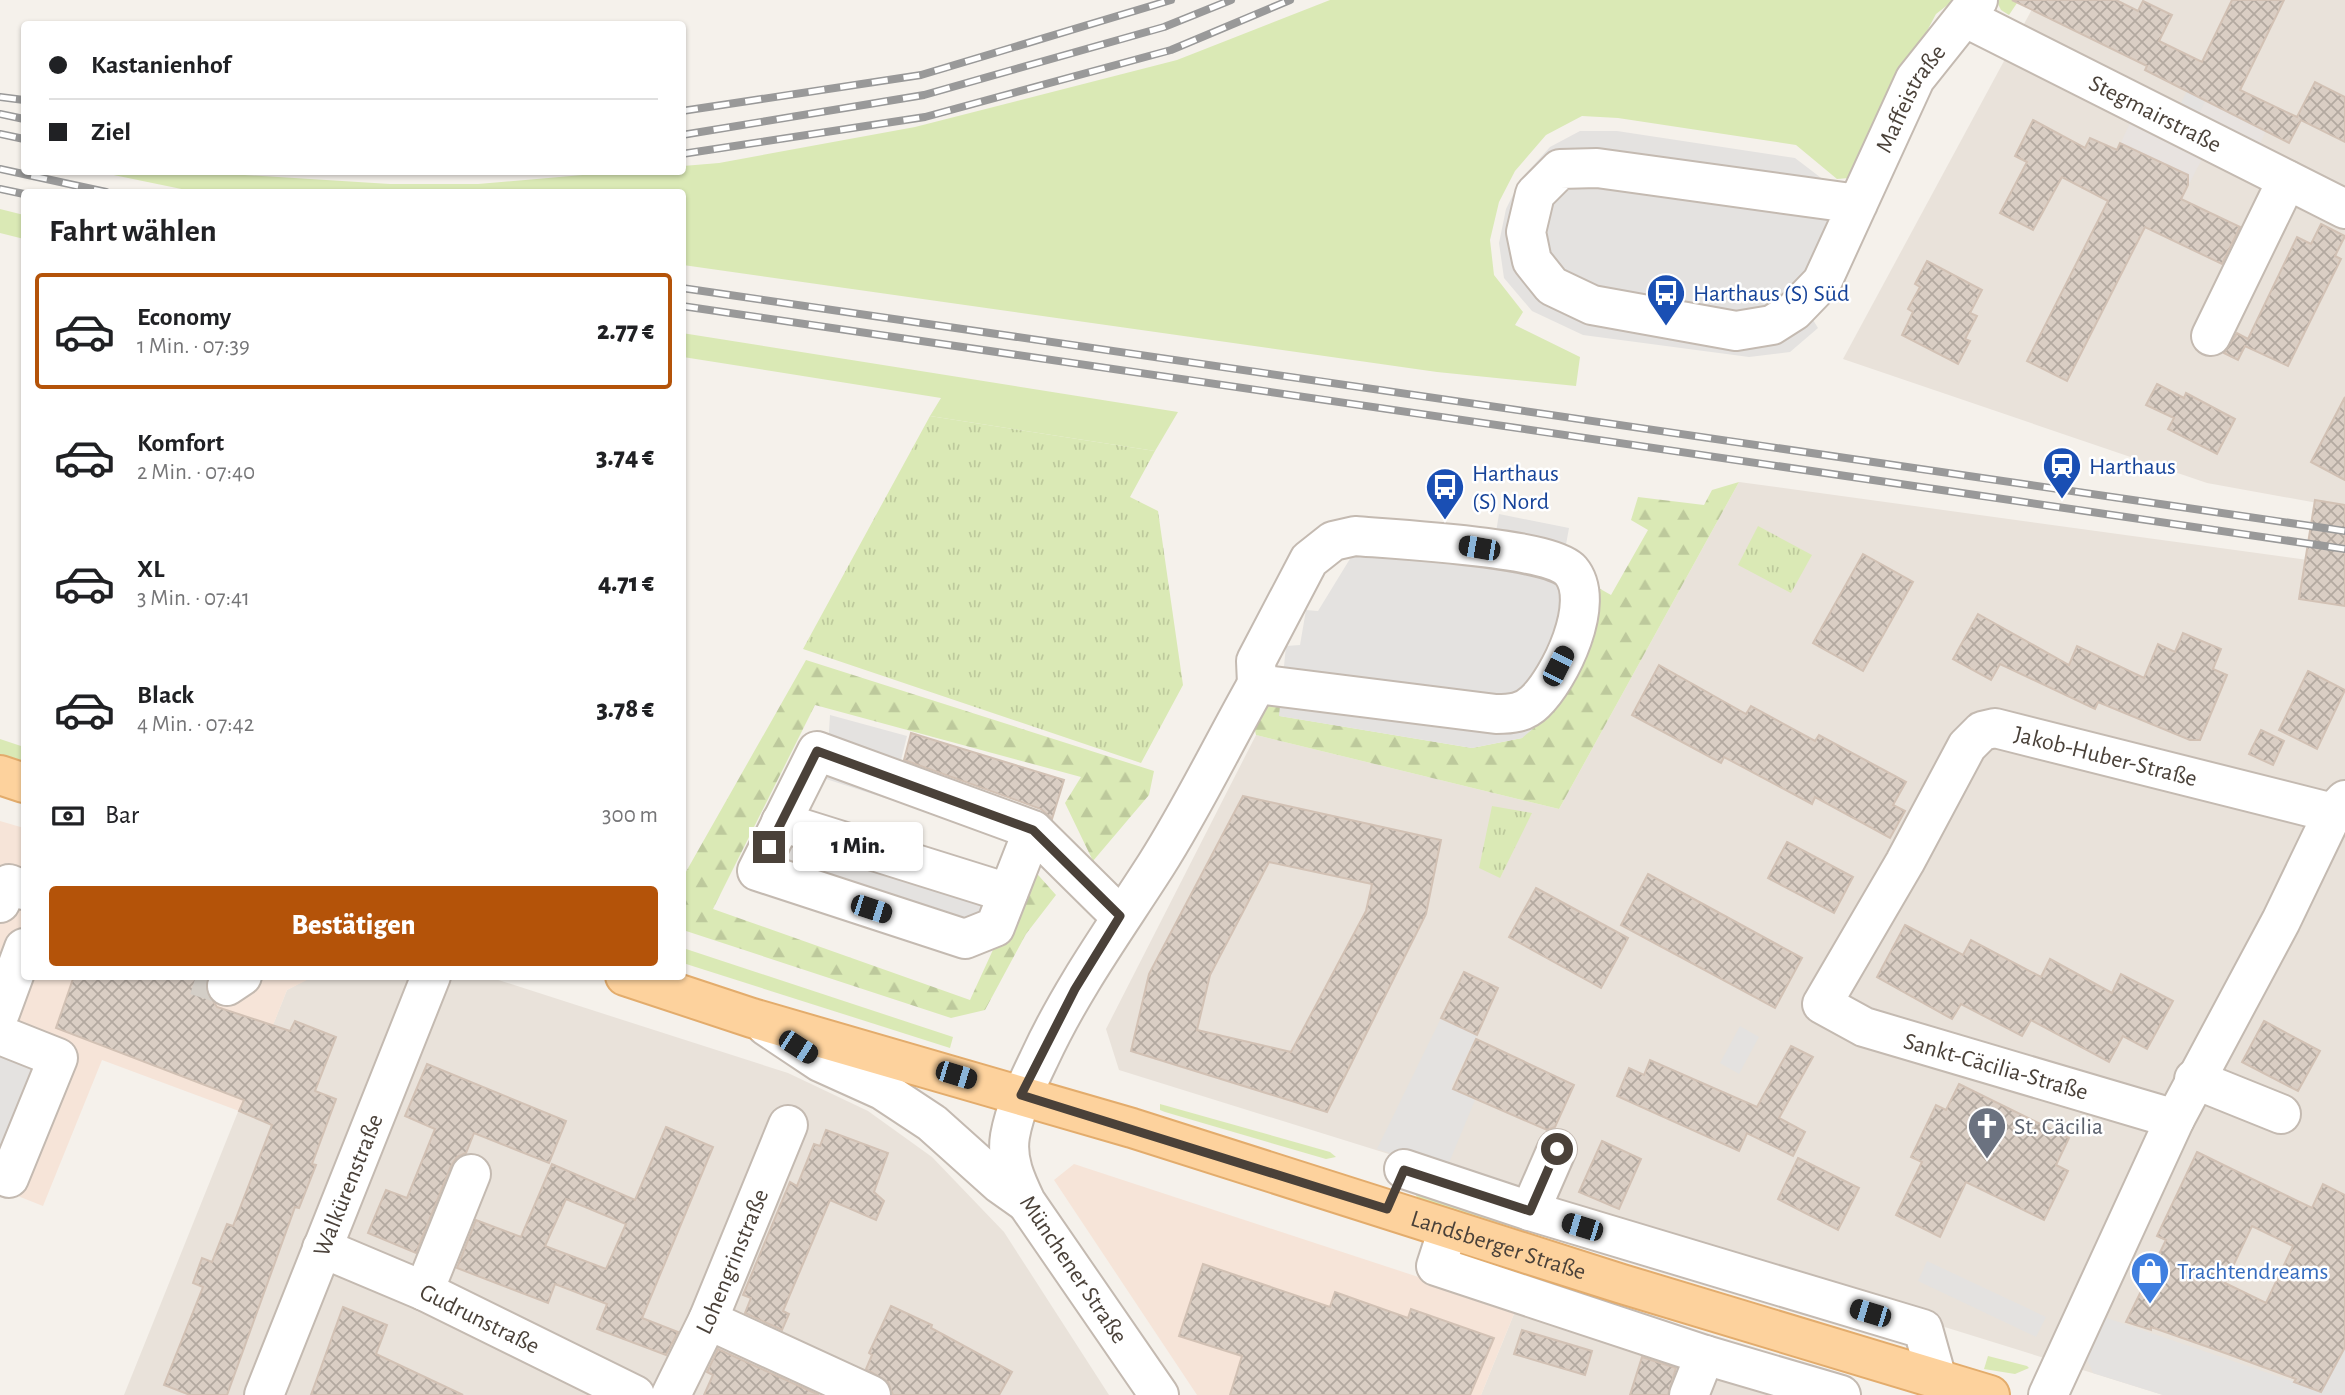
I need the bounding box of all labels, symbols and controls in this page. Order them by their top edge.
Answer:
street label: Maffeistraße [1872,40,1951,157]
text: Kastanienhof [91,52,231,78]
street label: Stegmairstraße [2085,71,2225,158]
text: Ziel [91,119,131,145]
text: Fahrt wählen [49,215,217,247]
bus stop icon: Harthaus (S) Süd [1645,272,1687,327]
place label: Harthaus (S) Süd [1693,282,1849,306]
icon: car [53,300,116,363]
text: Economy [137,304,231,330]
text: 2.77 € [597,318,654,344]
text: 1 Min. · 07:39 [137,335,250,358]
icon: car [53,426,116,489]
text: Komfort [137,430,224,456]
text: 3.74 € [596,444,654,470]
station icon: Harthaus [2041,445,2083,500]
place label: Harthaus [2089,455,2176,479]
text: 2 Min. · 07:40 [137,461,255,484]
place label: Harthaus (S) Nord [1472,462,1559,514]
bus stop icon: Harthaus (S) Nord [1424,466,1466,521]
car [1457,534,1502,562]
icon: car [53,552,116,615]
text: XL [137,556,164,582]
text: 4.71 € [598,570,654,596]
text: 3 Min. · 07:41 [137,587,250,610]
car [1540,643,1577,689]
icon: car [53,678,116,741]
text: Black [137,682,194,708]
text: 3.78 € [596,696,654,722]
text: 4 Min. · 07:42 [137,713,254,736]
street label: Jakob-Huber-Straße [2012,722,2199,791]
icon: cash [49,797,87,835]
text: Bar [105,802,139,828]
text: 300 m [602,804,658,827]
callout: 1 Min. [794,822,923,872]
route end [753,831,785,863]
text: 1 Min. [831,835,885,858]
button: Bestätigen [49,886,658,966]
car [848,893,895,925]
car [775,1027,822,1067]
street label: Sankt-Cäcilia-Straße [1901,1029,2091,1105]
car [933,1059,980,1091]
church icon: St. Cäcilia [1966,1105,2008,1160]
street label: Walkürenstraße [310,1111,388,1260]
place label: St. Cäcilia [2014,1115,2103,1139]
route start [1541,1133,1573,1165]
street label: Lohengrinstraße [692,1186,773,1338]
street label: Münchener Straße [1015,1191,1131,1348]
street label: Landsberger Straße [1408,1207,1589,1285]
car [1559,1211,1606,1243]
shop icon: Trachtendreams [2129,1250,2171,1305]
place label: Trachtendreams [2177,1260,2328,1284]
street label: Gudrunstraße [416,1280,543,1359]
car [1847,1297,1894,1329]

